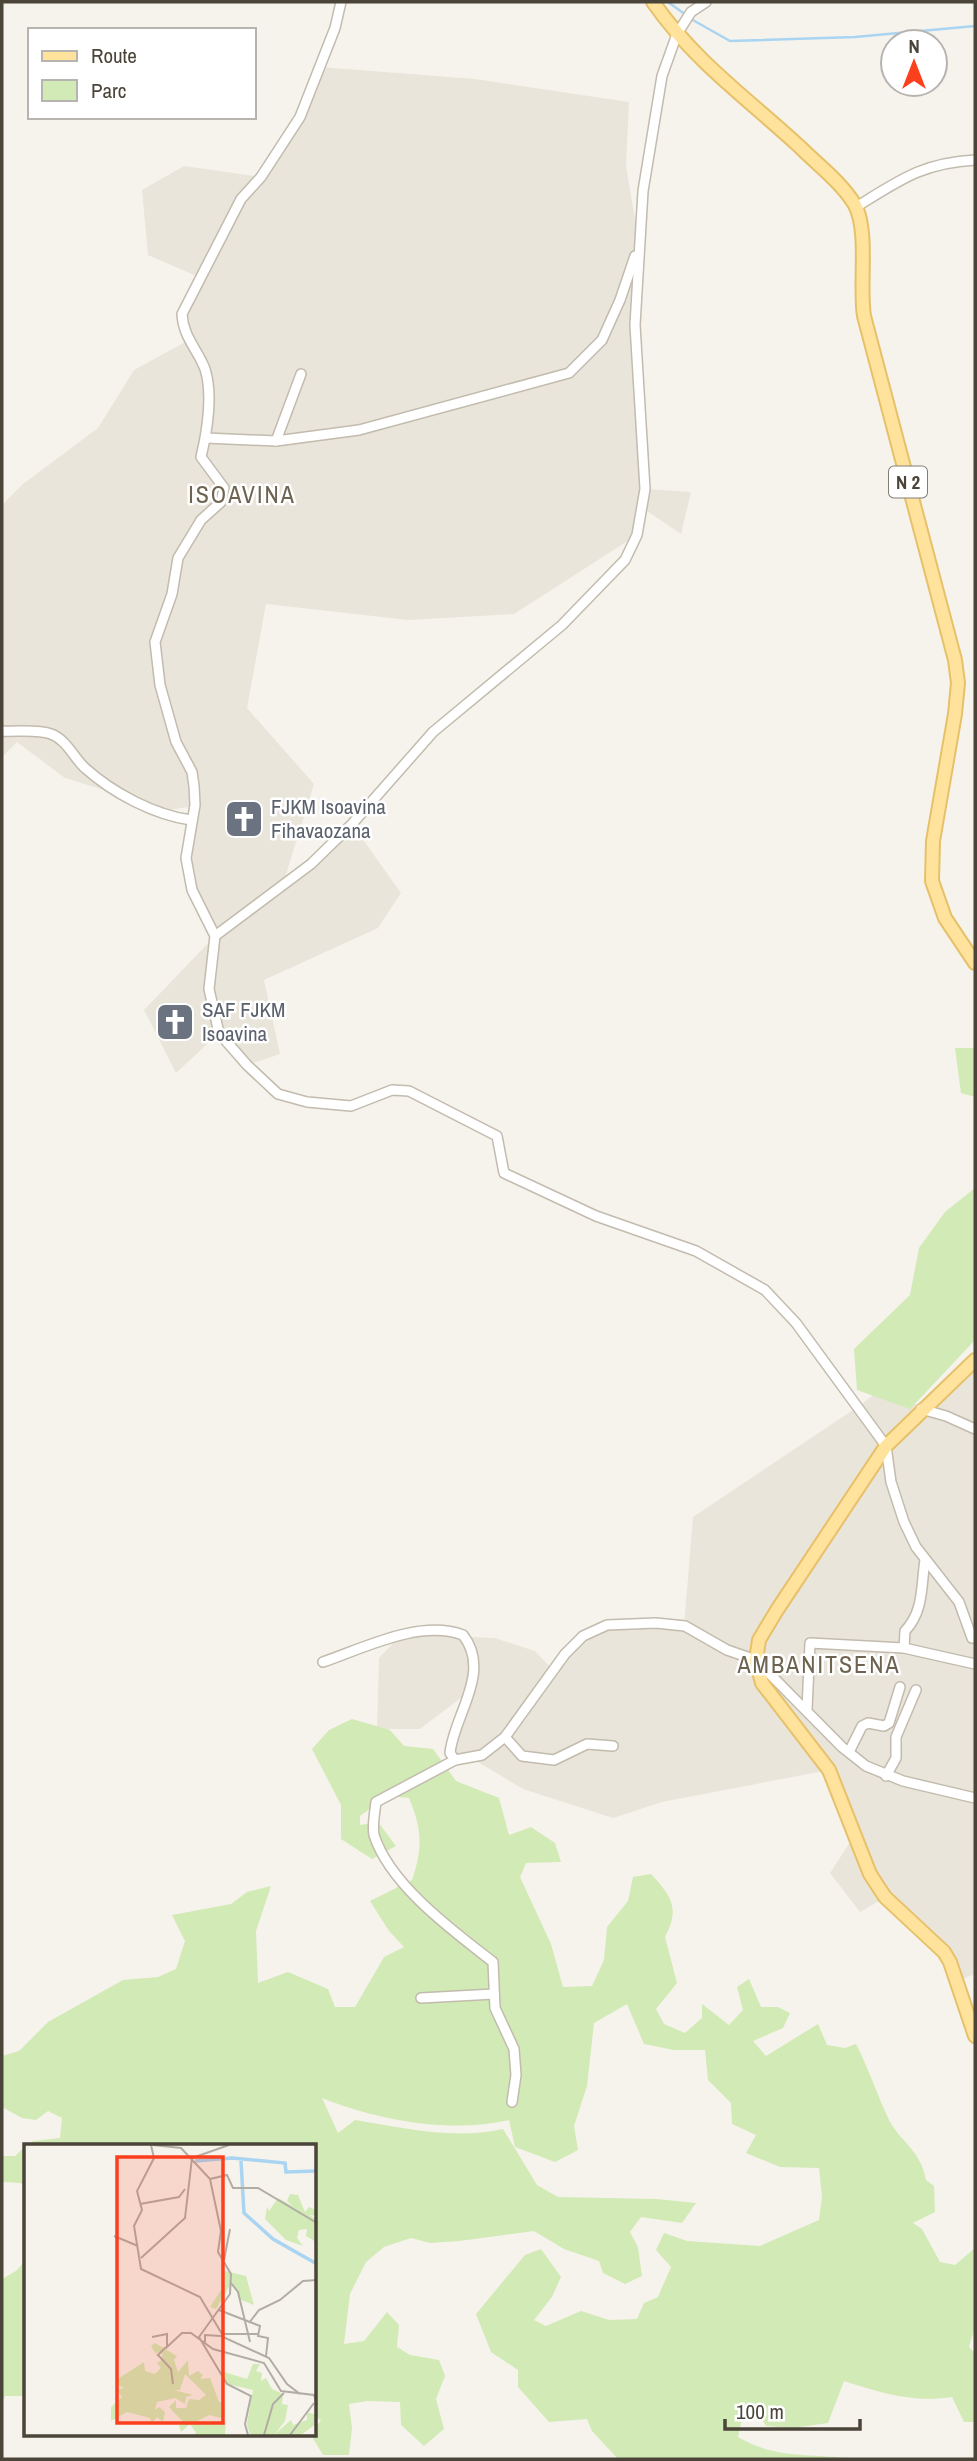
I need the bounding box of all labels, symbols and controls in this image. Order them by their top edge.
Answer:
legend [28,28,256,119]
north arrow [879,28,949,98]
text: N [908,33,920,59]
text: Route [91,41,137,70]
text: Parc [91,76,126,105]
road number: N 2 [889,467,927,498]
district label: ISOAVINA [188,478,296,510]
place label: FJKM Isoavina Fihavaozana [271,792,386,845]
church icon: FJKM Isoavina Fihavaozana [223,798,265,840]
place label: SAF FJKM Isoavina [202,995,285,1048]
church icon: SAF FJKM Isoavina [154,1001,196,1043]
district label: AMBANITSENA [736,1648,901,1680]
inset map [24,2144,317,2436]
scale bar [725,2388,860,2432]
text: 100 m [736,2397,784,2426]

